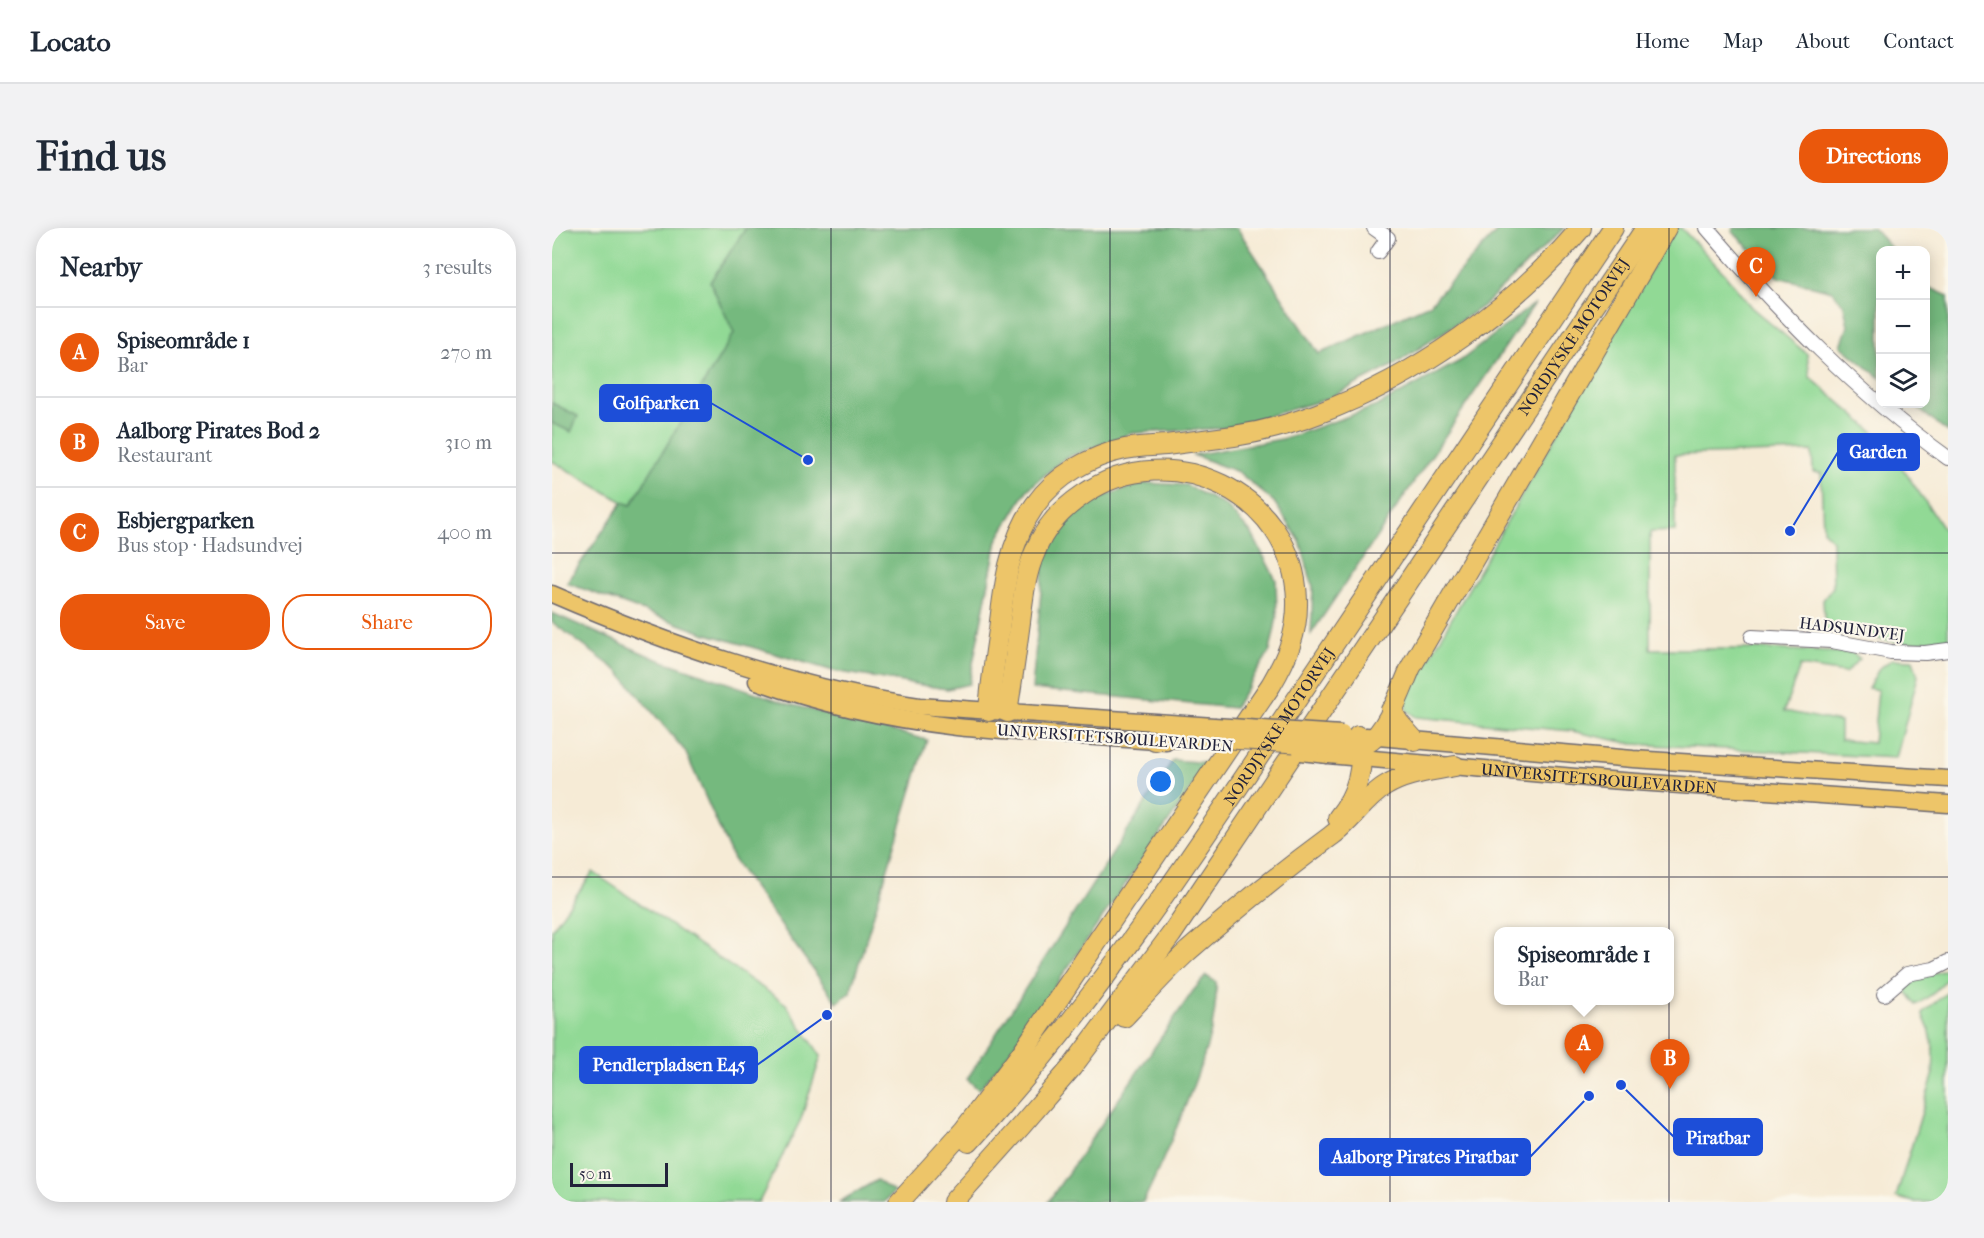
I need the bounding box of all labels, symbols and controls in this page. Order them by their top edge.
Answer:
text: Locato [30,25,111,58]
text: Home [1635,29,1690,53]
text: Map [1723,29,1763,53]
text: About [1796,29,1850,53]
text: Contact [1883,29,1954,53]
button: Directions [1799,129,1948,183]
text: Find us [36,132,166,181]
map controls [1876,246,1930,408]
button: + [1876,246,1930,300]
pin: C [1736,248,1776,297]
text: Nearby [60,252,142,283]
street label: NORDJYSKE MOTORVEJ [1513,254,1633,419]
text: 3 results [423,256,492,279]
button: − [1876,300,1930,354]
text: Spiseområde 1 [117,328,250,354]
text: A [73,341,86,364]
text: 270 m [440,341,492,364]
text: Bar [117,354,148,377]
button: layers [1876,354,1930,408]
callout: Golfparken [600,385,711,421]
text: Golfparken [613,393,700,414]
text: Aalborg Pirates Bod 2 [117,418,320,444]
text: B [73,431,86,454]
text: 310 m [445,431,492,454]
callout: Garden [1838,434,1919,470]
text: Garden [1849,442,1907,463]
text: Restaurant [117,444,213,467]
text: Esbjergparken [117,508,254,534]
text: C [73,521,86,544]
text: 400 m [437,521,492,544]
text: Bus stop · Hadsundvej [117,534,303,557]
button: Save [60,594,270,650]
button: Share [282,594,492,650]
street label: HADSUNDVEJ [1798,613,1906,645]
street label: NORDJYSKE MOTORVEJ [1219,644,1338,809]
street label: UNIVERSITETSBOULEVARDEN [996,720,1234,756]
street label: UNIVERSITETSBOULEVARDEN [1480,759,1718,797]
your location [1146,767,1175,796]
popup [1494,927,1674,1005]
text: Spiseområde 1 [1517,942,1651,968]
text: Bar [1517,968,1548,991]
pin: A [1564,1024,1604,1074]
pin: B [1650,1040,1690,1089]
callout: Pendlerpladsen E45 [580,1047,757,1083]
text: Pendlerpladsen E45 [593,1055,746,1076]
callout: Piratbar [1674,1119,1762,1155]
text: Piratbar [1686,1128,1750,1149]
callout: Aalborg Pirates Piratbar [1320,1139,1530,1175]
text: Aalborg Pirates Piratbar [1331,1147,1518,1168]
scale bar [570,1160,668,1188]
text: 50 m [579,1164,611,1183]

